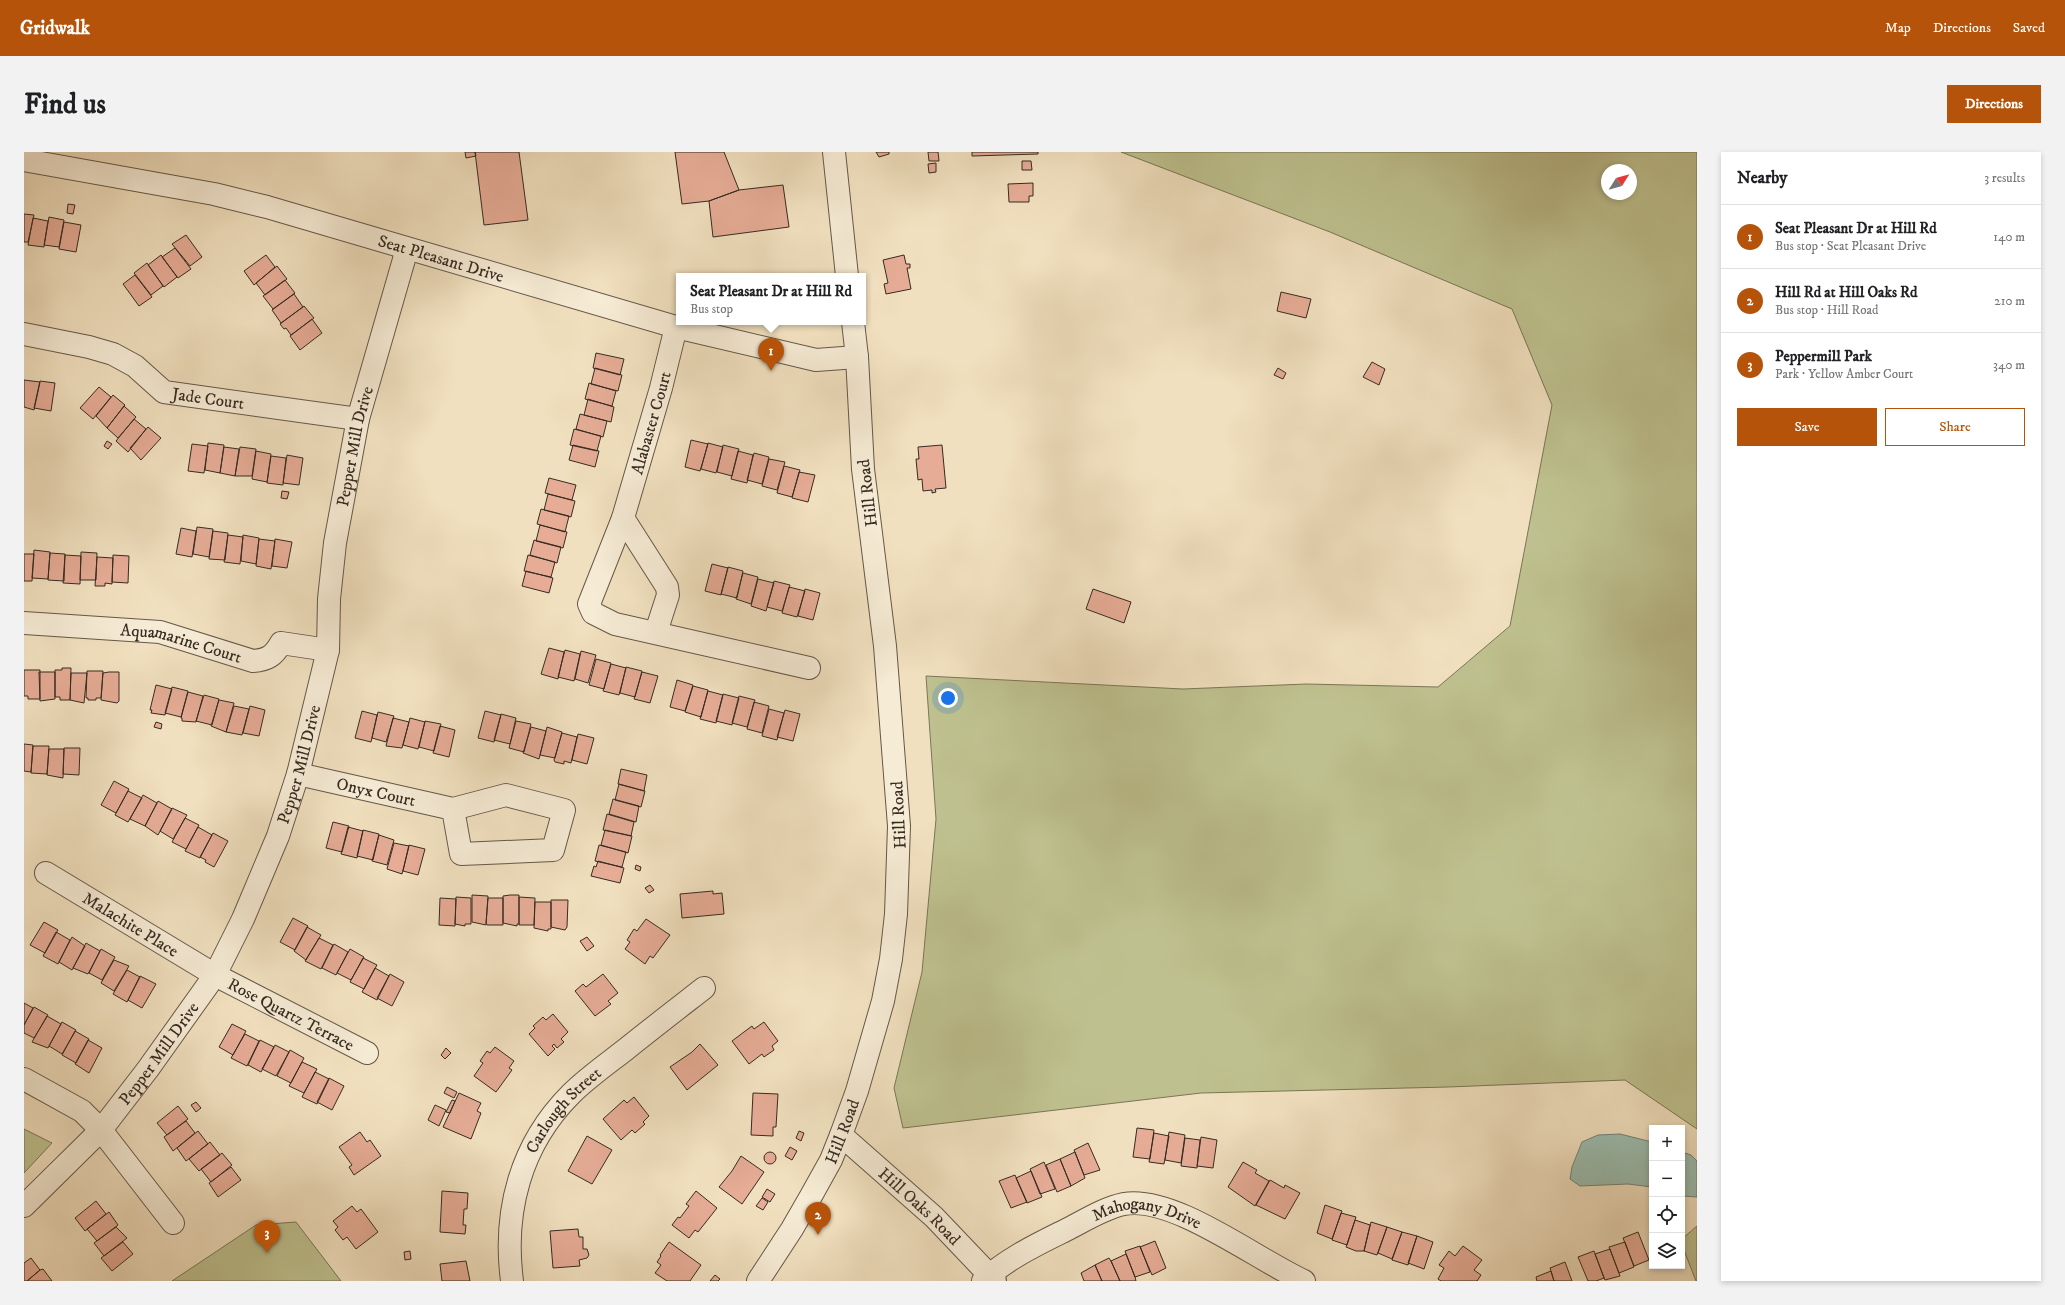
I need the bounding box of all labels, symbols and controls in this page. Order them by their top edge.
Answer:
text: Gridwalk [20,17,90,40]
text: Map [1885,19,1911,37]
text: Directions [1933,19,1991,37]
text: Saved [2013,19,2045,37]
button: Directions [1947,85,2041,123]
text: Find us [24,87,106,122]
north arrow [1601,164,1637,200]
text: Nearby [1737,167,1787,189]
text: 3 results [1984,170,2025,186]
text: Seat Pleasant Dr at Hill Rd [1775,219,1937,238]
text: 1 [1748,229,1752,245]
text: 140 m [1993,229,2025,245]
street label: Seat Pleasant Drive [375,230,506,288]
text: Bus stop · Seat Pleasant Drive [1775,238,1926,254]
popup [676,273,866,325]
text: Seat Pleasant Dr at Hill Rd [690,282,852,301]
text: Hill Rd at Hill Oaks Rd [1775,283,1918,302]
text: 2 [1747,293,1753,309]
text: 210 m [1994,293,2025,309]
text: Bus stop [690,301,733,317]
text: Bus stop · Hill Road [1775,302,1878,318]
pin: 1 [758,338,784,371]
text: Peppermill Park [1775,347,1872,366]
text: 3 [1748,357,1752,373]
text: 340 m [1993,357,2025,373]
text: Park · Yellow Amber Court [1775,366,1913,382]
street label: Alabaster Court [626,369,677,477]
street label: Jade Court [169,383,246,415]
street label: Pepper Mill Drive [332,384,379,508]
button: Save [1737,408,1877,446]
button: Share [1885,408,2025,446]
street label: Hill Road [853,457,883,528]
street label: Aquamarine Court [120,619,245,669]
your location [938,688,958,708]
street label: Pepper Mill Drive [273,703,326,827]
street label: Onyx Court [334,773,418,812]
street label: Hill Road [886,780,912,849]
street label: Malachite Place [78,888,182,962]
street label: Rose Quartz Terrace [224,973,358,1057]
street label: Pepper Mill Drive [114,998,204,1110]
street label: Carlough Street [521,1062,606,1157]
street label: Hill Road [820,1096,865,1168]
map controls [1649,1125,1685,1269]
button: + [1649,1125,1685,1161]
button: − [1649,1161,1685,1197]
street label: Hill Oaks Road [873,1163,965,1251]
street label: Mahogany Drive [1089,1193,1205,1234]
button: locate [1649,1197,1685,1233]
pin: 2 [805,1202,831,1235]
pin: 3 [254,1220,280,1253]
button: layers [1649,1233,1685,1269]

